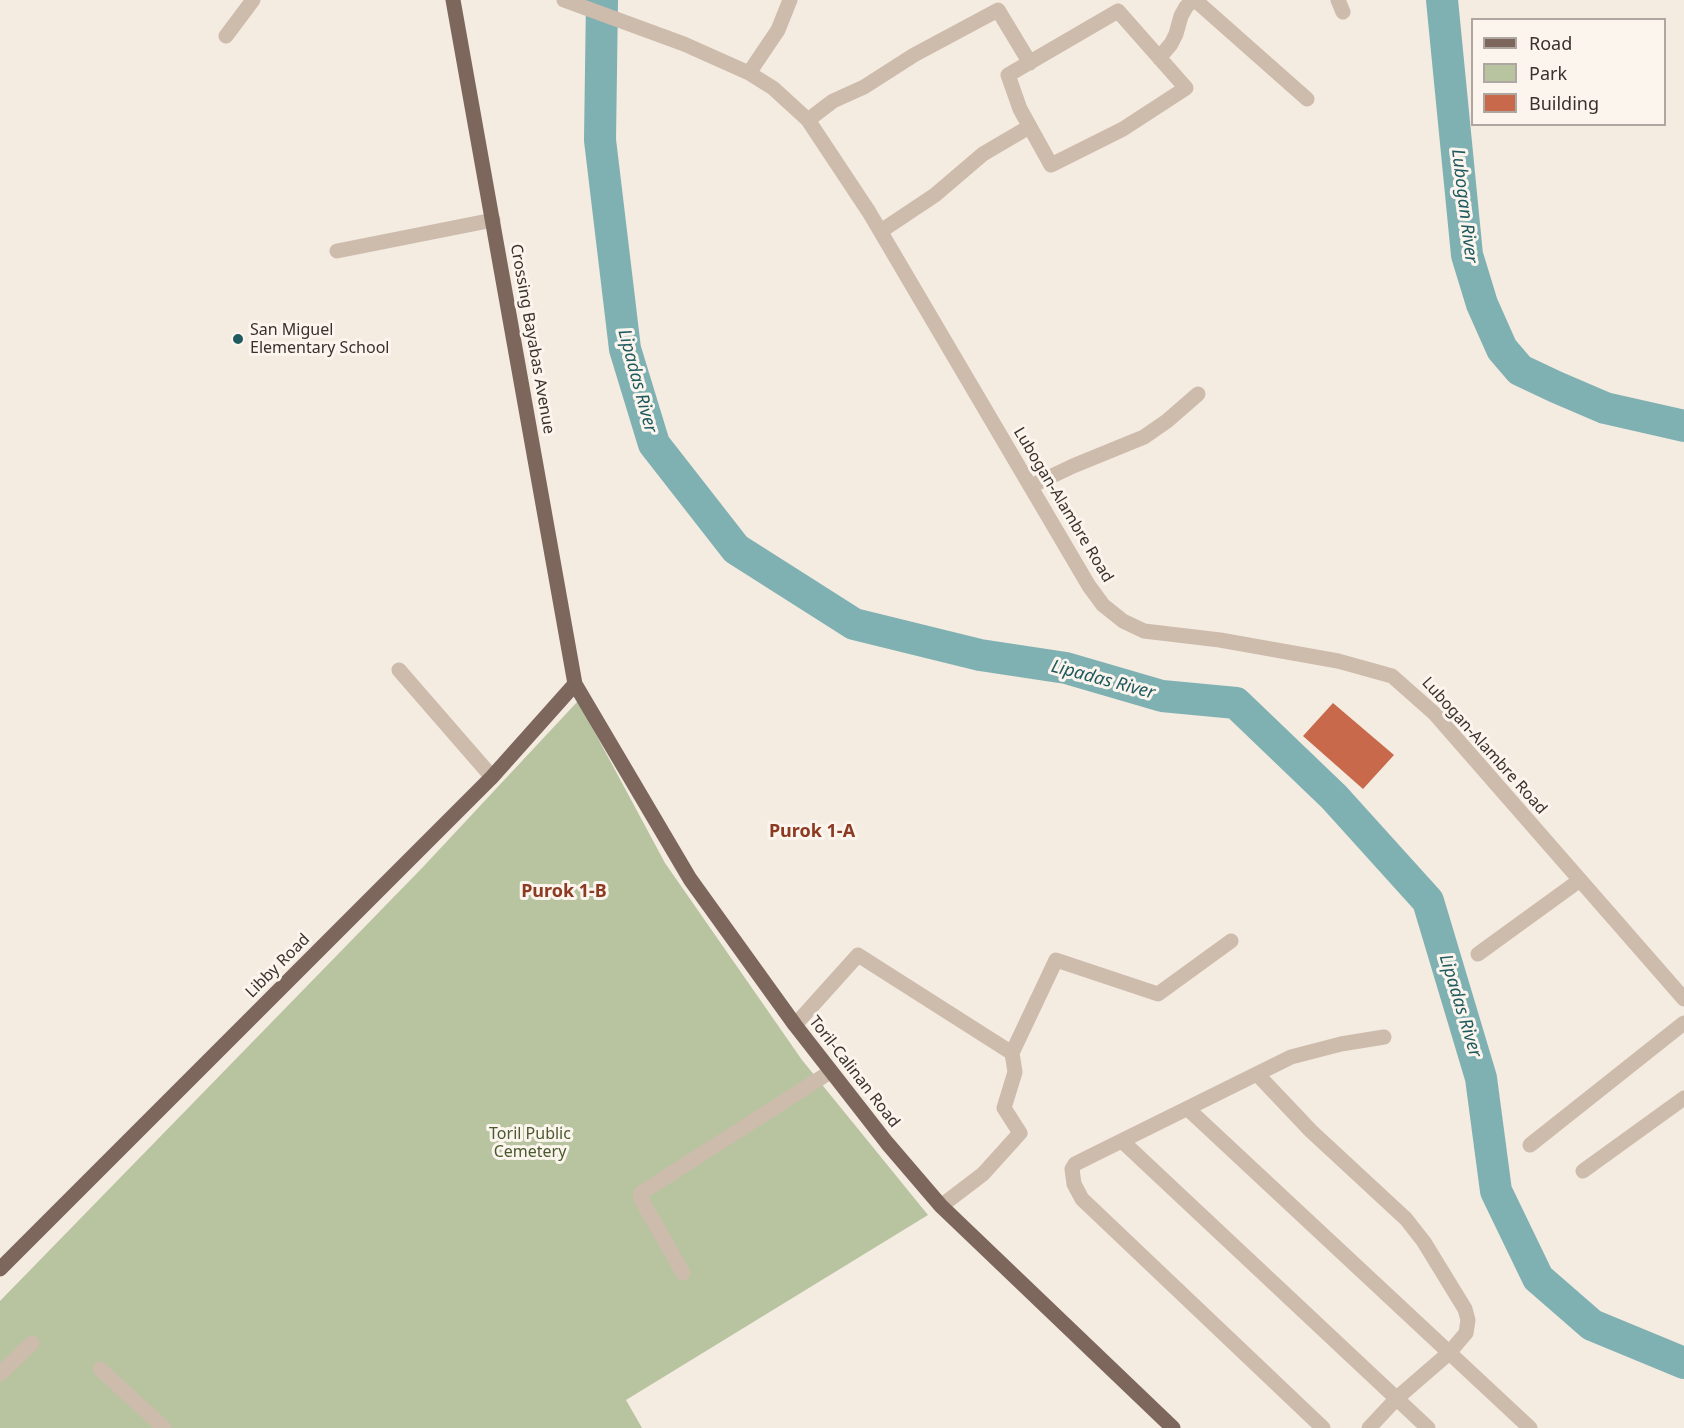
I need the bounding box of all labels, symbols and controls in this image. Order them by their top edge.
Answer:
legend [1471,18,1666,126]
text: Road [1529,31,1572,55]
text: Park [1529,61,1567,85]
text: Building [1529,91,1599,115]
water label: Lubogan River [1446,148,1482,264]
street label: Crossing Bayabas Avenue [506,242,558,436]
place label: San Miguel Elementary School [250,320,389,358]
water label: Lipadas River [613,327,661,435]
marker: San Miguel Elementary School [231,332,245,346]
street label: Lubogan-Alambre Road [1009,424,1117,586]
water label: Lipadas River [1049,656,1157,704]
street label: Lubogan-Alambre Road [1417,674,1551,818]
district label: Purok 1-A [769,821,855,843]
district label: Purok 1-B [521,881,607,903]
street label: Libby Road [242,930,314,1002]
water label: Lipadas River [1434,952,1486,1060]
street label: Toril-Calinan Road [805,1012,903,1132]
park label: Toril Public Cemetery [489,1124,571,1162]

